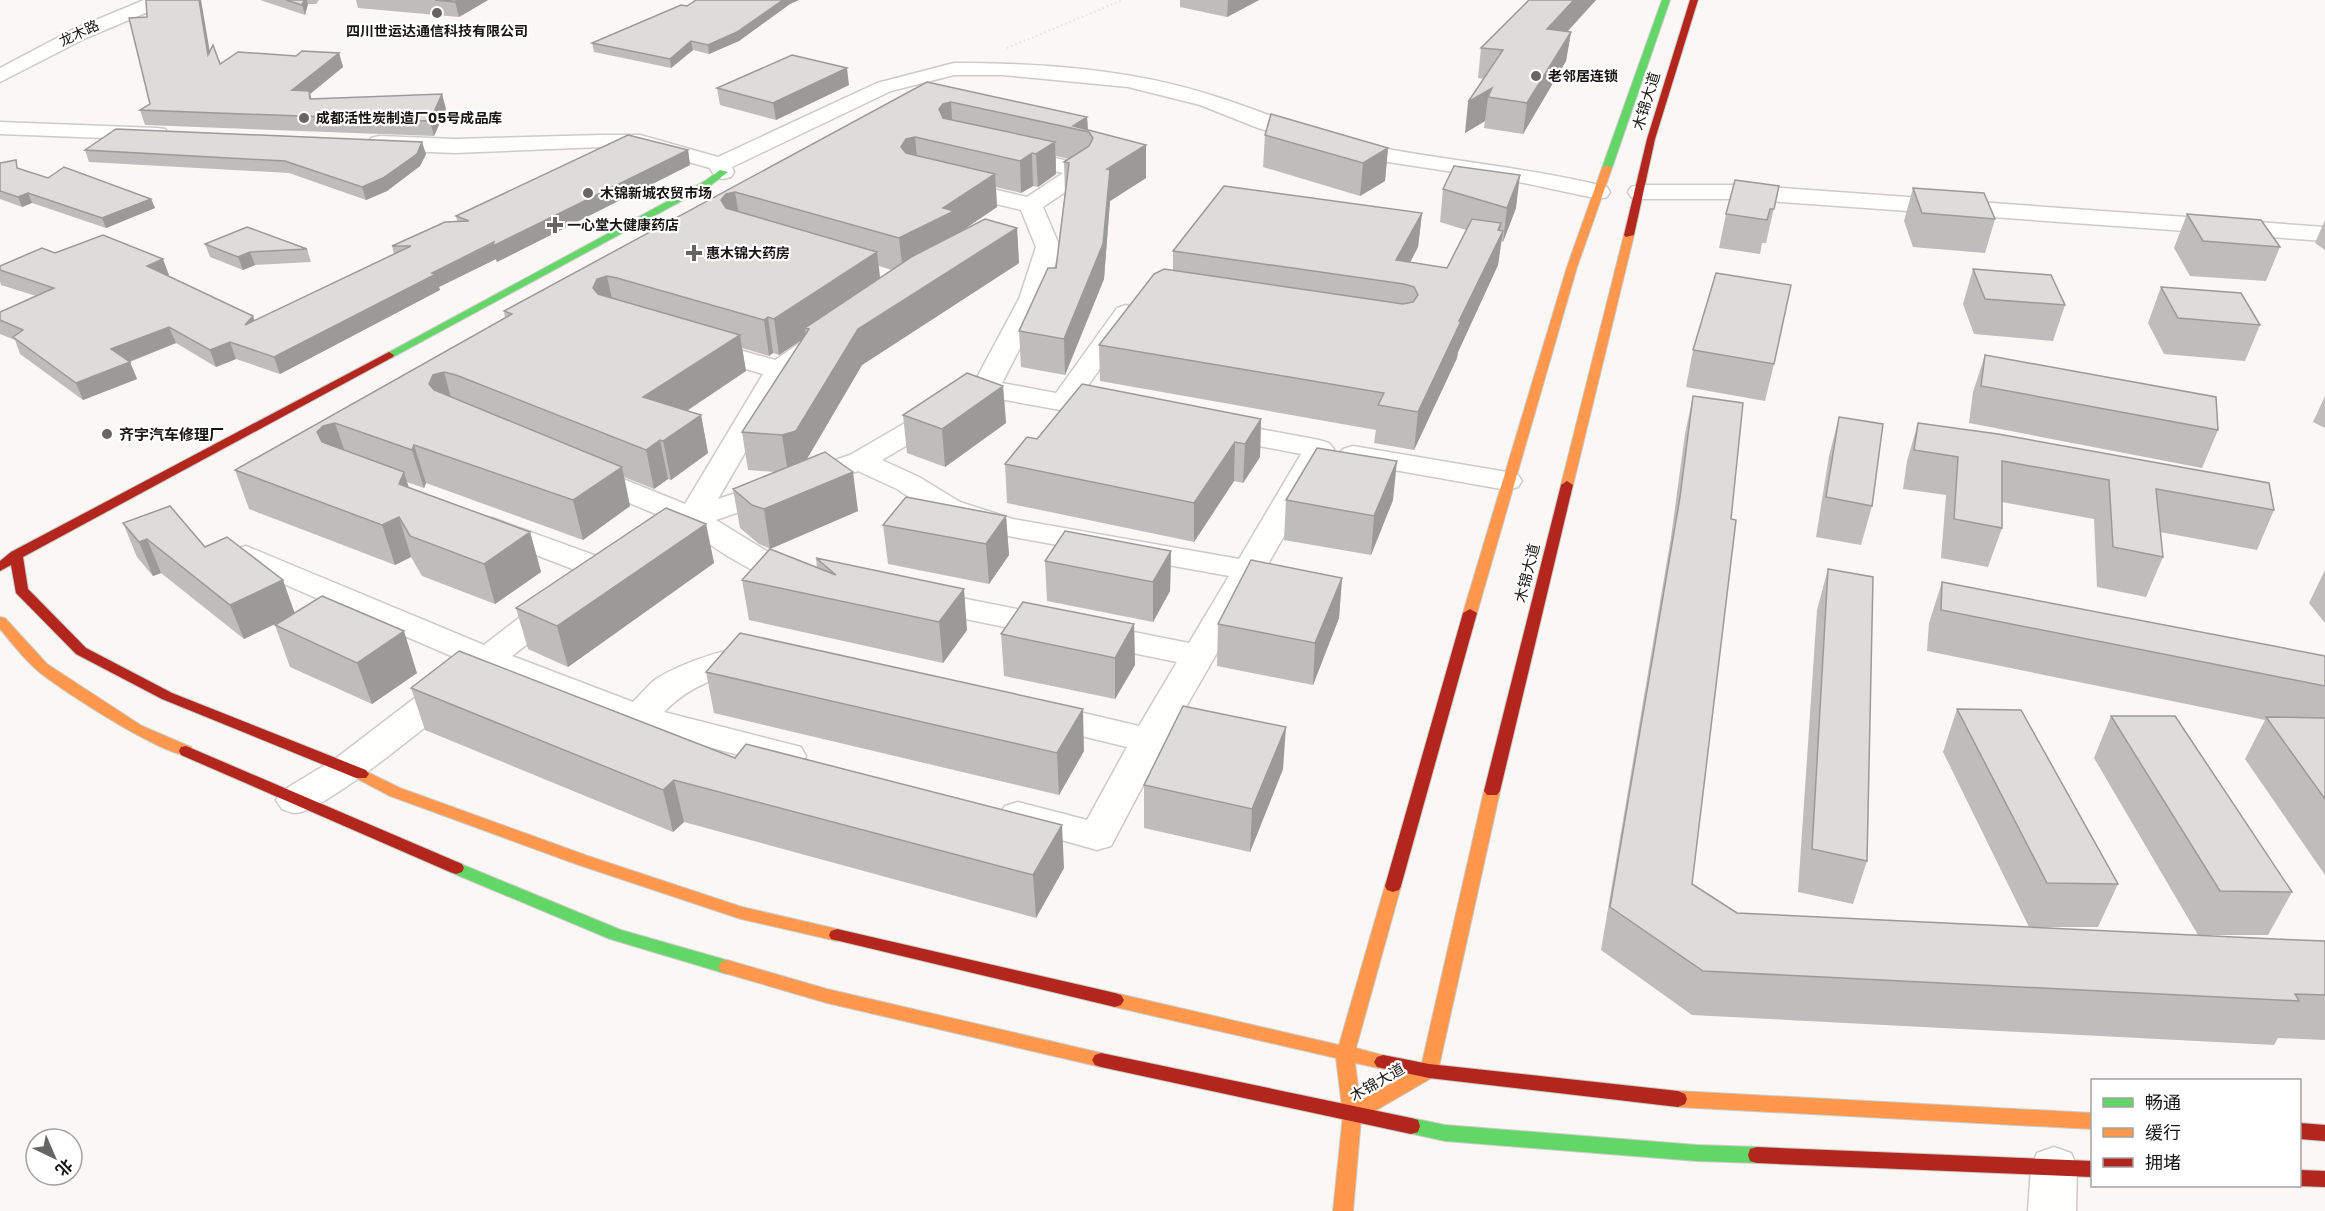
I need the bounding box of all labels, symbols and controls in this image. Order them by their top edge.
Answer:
marker: 四川世运达通信科技有限公司 [430,6,444,20]
street label: 龙木路 [56,15,102,51]
place label: 四川世运达通信科技有限公司 [346,21,528,41]
place label: 老邻居连锁 [1548,66,1618,86]
marker: 老邻居连锁 [1529,69,1543,83]
street label: 木锦大道 [1627,69,1665,133]
place label: 成都活性炭制造厂05号成品库 [316,108,502,128]
marker: 成都活性炭制造厂05号成品库 [297,111,311,125]
place label: 木锦新城农贸市场 [600,183,712,203]
marker: 木锦新城农贸市场 [581,186,595,200]
place label: 一心堂大健康药店 [567,215,679,235]
marker: 一心堂大健康药店 [548,218,562,232]
place label: 惠木锦大药房 [706,243,790,263]
marker: 惠木锦大药房 [687,246,701,260]
place label: 齐宇汽车修理厂 [119,424,224,445]
marker: 齐宇汽车修理厂 [100,427,114,441]
street label: 木锦大道 [1510,541,1544,605]
street label: 木锦大道 [1346,1058,1408,1106]
legend [2091,1079,2301,1187]
text: 畅通 [2145,1090,2181,1115]
text: 缓行 [2145,1120,2181,1145]
north arrow [24,1127,84,1187]
text: 拥堵 [2145,1150,2181,1175]
text: 北 [50,1154,78,1181]

